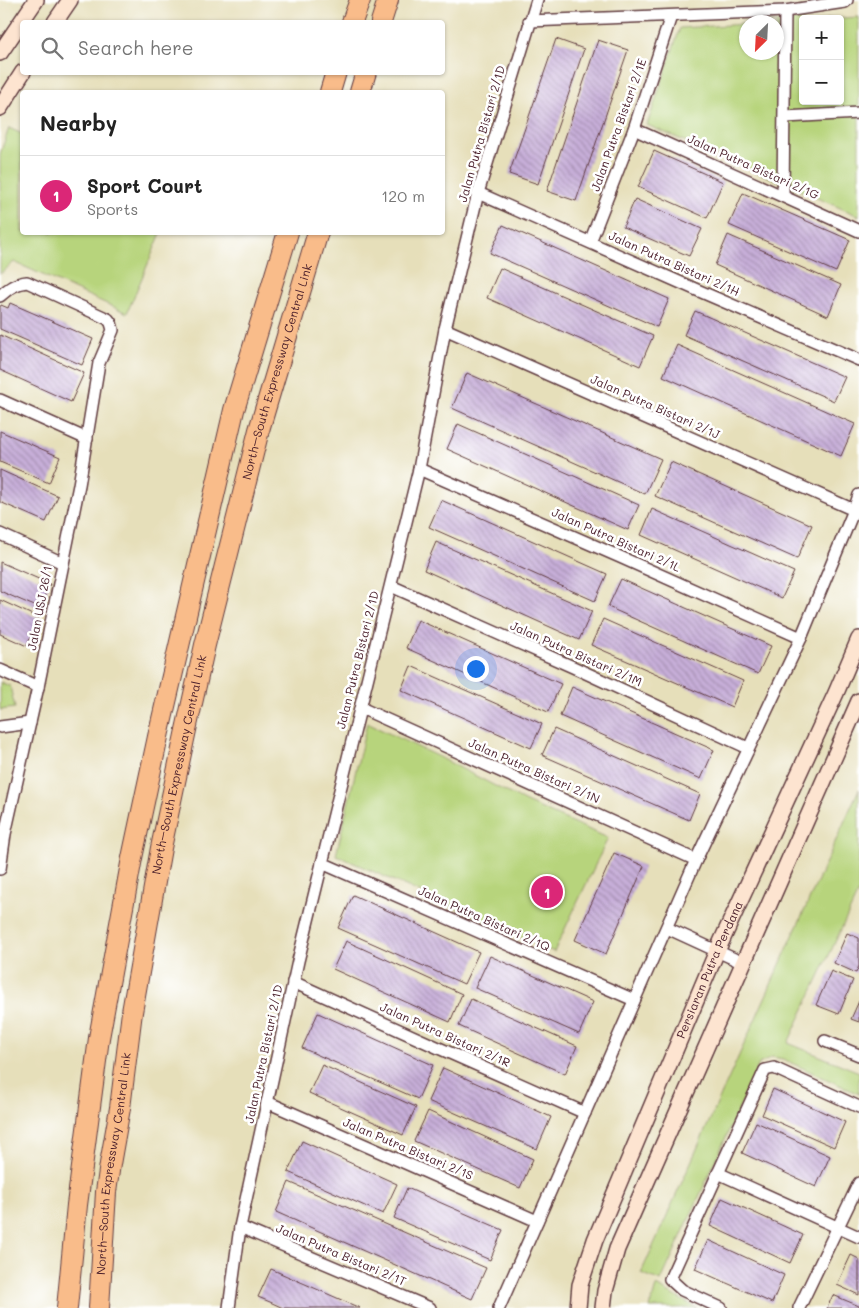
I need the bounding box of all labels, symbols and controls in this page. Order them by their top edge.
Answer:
north arrow [739,15,784,60]
map controls [799,15,844,105]
button: + [799,15,844,60]
search box [20,20,445,75]
icon: search [38,34,66,62]
text: Search here [78,35,194,60]
street label: Jalan Putra Bistari 2/1E [587,56,650,193]
button: − [799,60,844,105]
street label: Jalan Putra Bistari 2/1D [454,64,508,204]
text: Nearby [40,109,117,136]
street label: Jalan Putra Bistari 2/1G [685,130,822,202]
text: Sport Court [87,173,202,198]
text: 1 [52,185,60,206]
text: 120 m [381,185,425,206]
text: Sports [87,198,138,219]
street label: Jalan Putra Bistari 2/1H [606,227,742,299]
street label: North–South Expressway Central Link [238,262,315,481]
street label: Jalan Putra Bistari 2/1J [588,370,723,442]
street label: Jalan Putra Bistari 2/1L [549,503,684,575]
street label: Jalan USJ 26/1 [23,564,55,651]
street label: Jalan Putra Bistari 2/1D [332,589,382,730]
street label: Jalan Putra Bistari 2/1M [508,617,645,689]
street label: North–South Expressway Central Link [147,653,210,876]
your location [463,656,489,682]
street label: Jalan Putra Bistari 2/1N [466,734,603,806]
pin: 1 [531,873,563,911]
street label: Jalan Putra Bistari 2/1Q [416,883,552,955]
street label: Persiaran Putra Perdana [672,898,746,1041]
street label: Jalan Putra Bistari 2/1D [240,983,286,1125]
street label: Jalan Putra Bistari 2/1R [378,998,513,1070]
street label: North–South Expressway Central Link [92,1052,134,1276]
street label: Jalan Putra Bistari 2/1S [341,1113,476,1183]
street label: Jalan Putra Bistari 2/1T [274,1219,409,1289]

